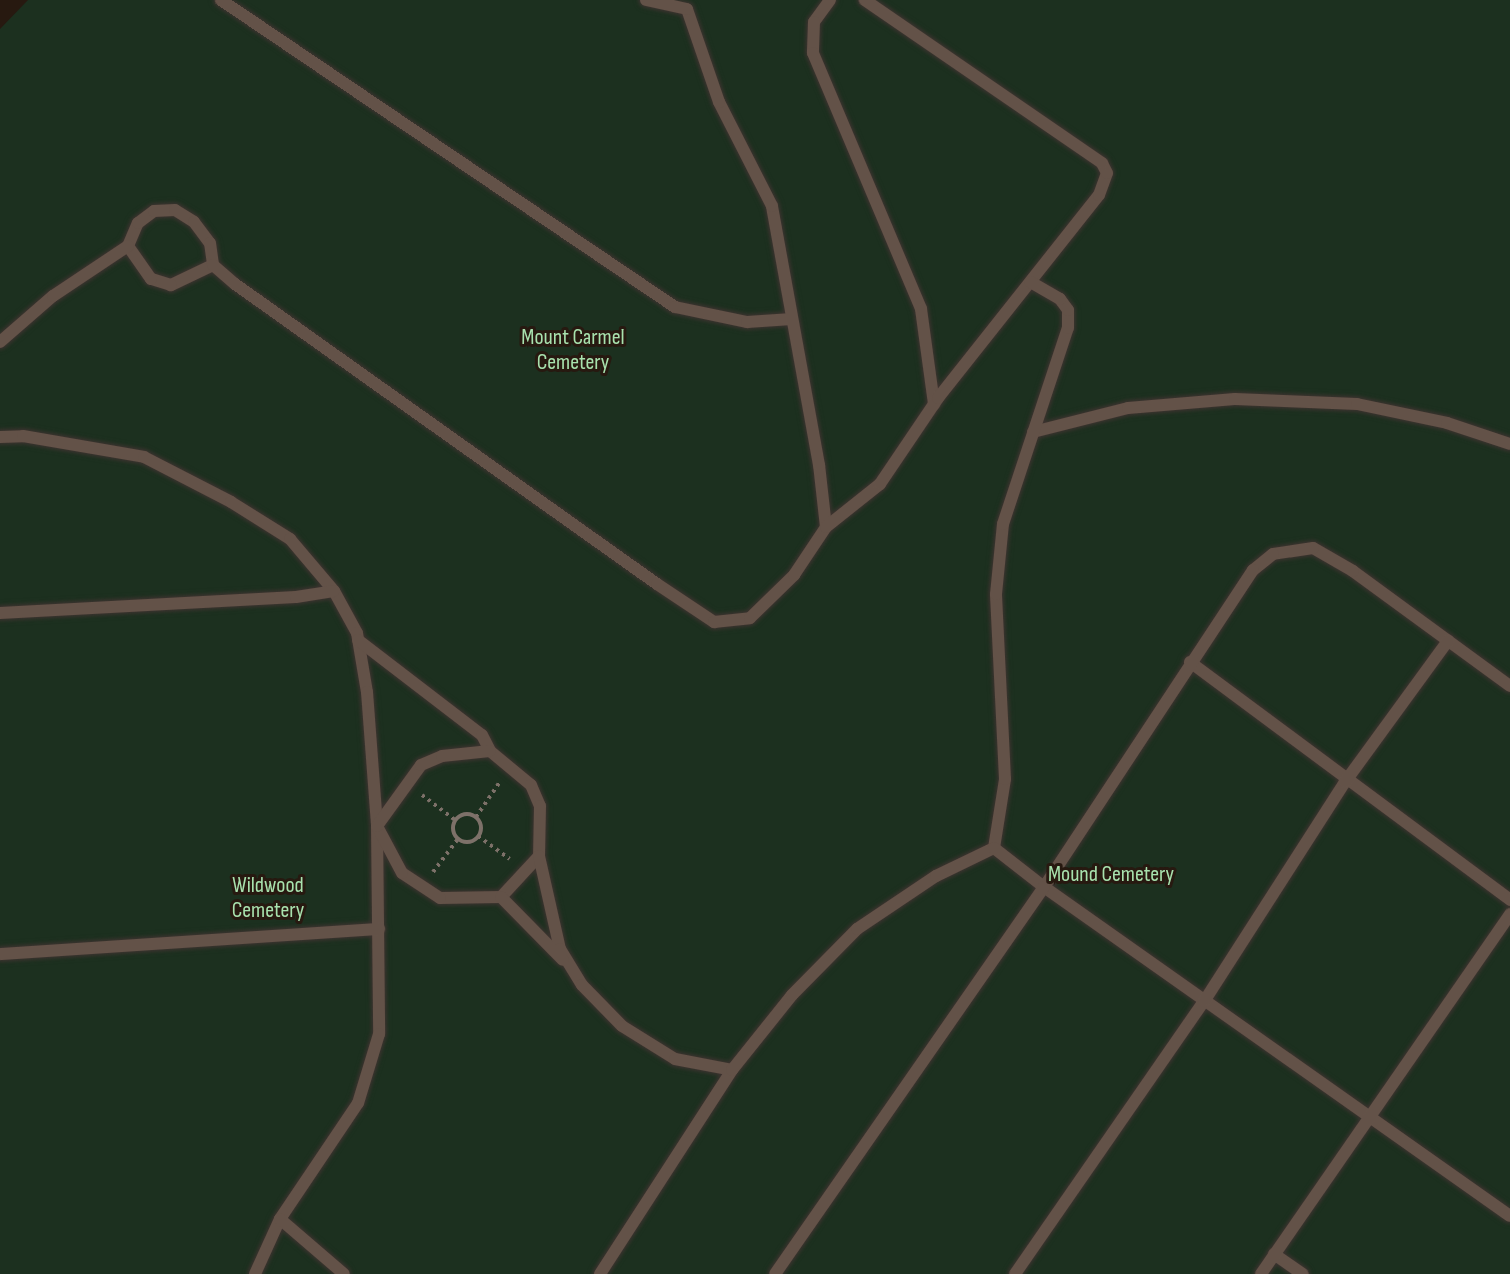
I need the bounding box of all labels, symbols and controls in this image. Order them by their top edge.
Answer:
park label: Mount Carmel Cemetery [521,324,625,376]
park label: Mound Cemetery [1048,862,1174,888]
park label: Wildwood Cemetery [232,872,304,924]

